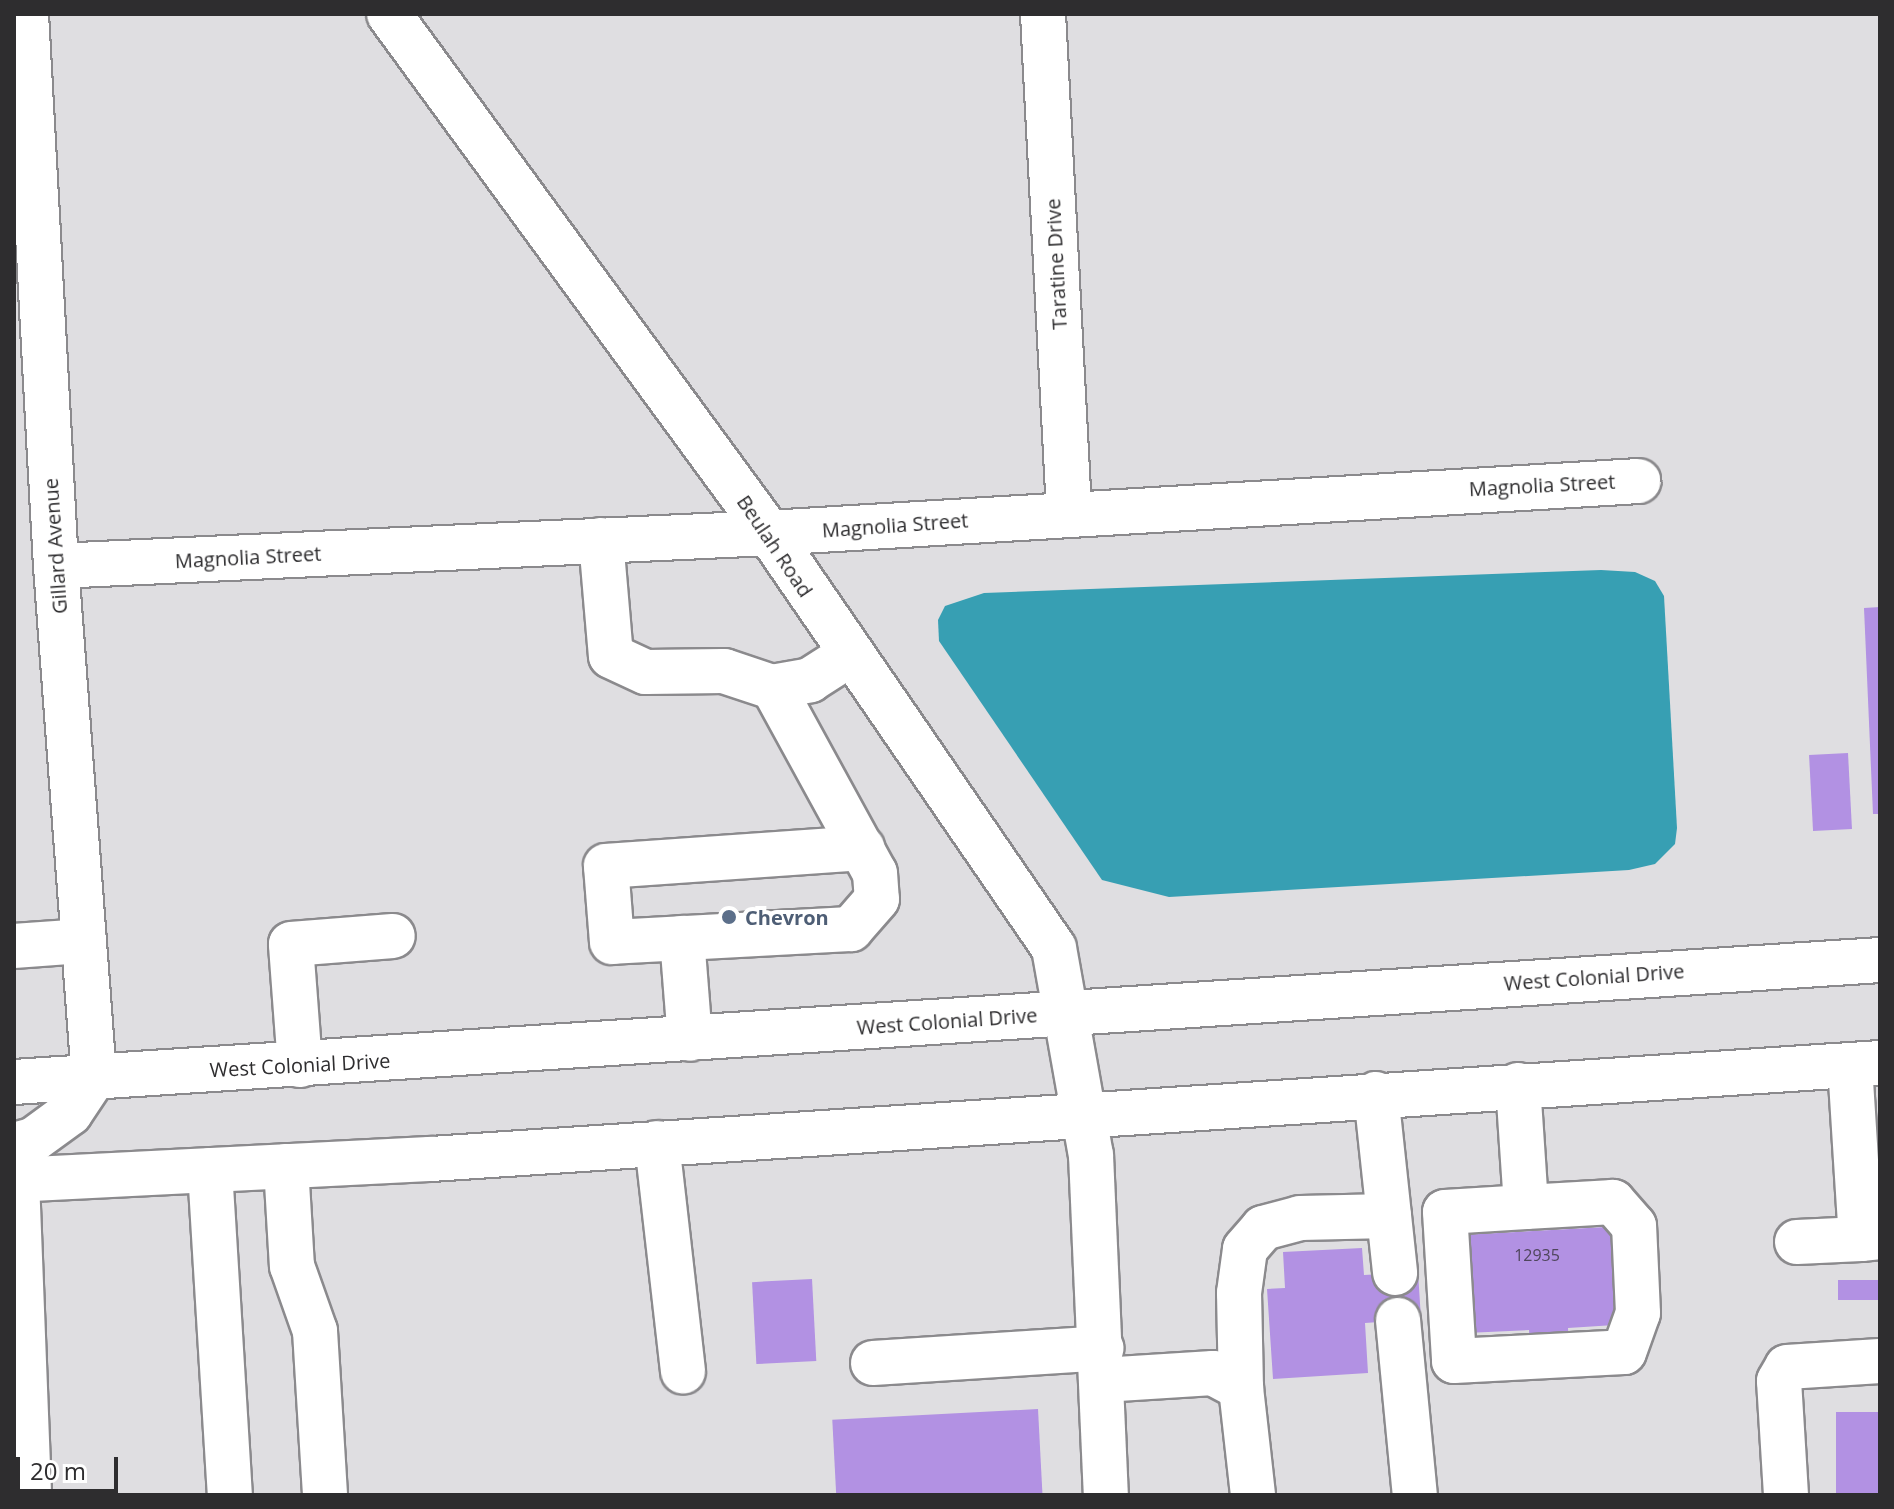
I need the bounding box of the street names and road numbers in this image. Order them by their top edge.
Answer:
street label: Taratine Drive [1041,198,1071,330]
street label: Magnolia Street [1468,469,1616,501]
street label: Gillard Avenue [38,477,72,615]
street label: Beulah Road [732,490,818,602]
street label: Magnolia Street [821,508,969,542]
street label: Magnolia Street [174,541,322,573]
street label: West Colonial Drive [1503,959,1685,995]
street label: West Colonial Drive [856,1003,1038,1039]
street label: West Colonial Drive [209,1048,391,1082]

